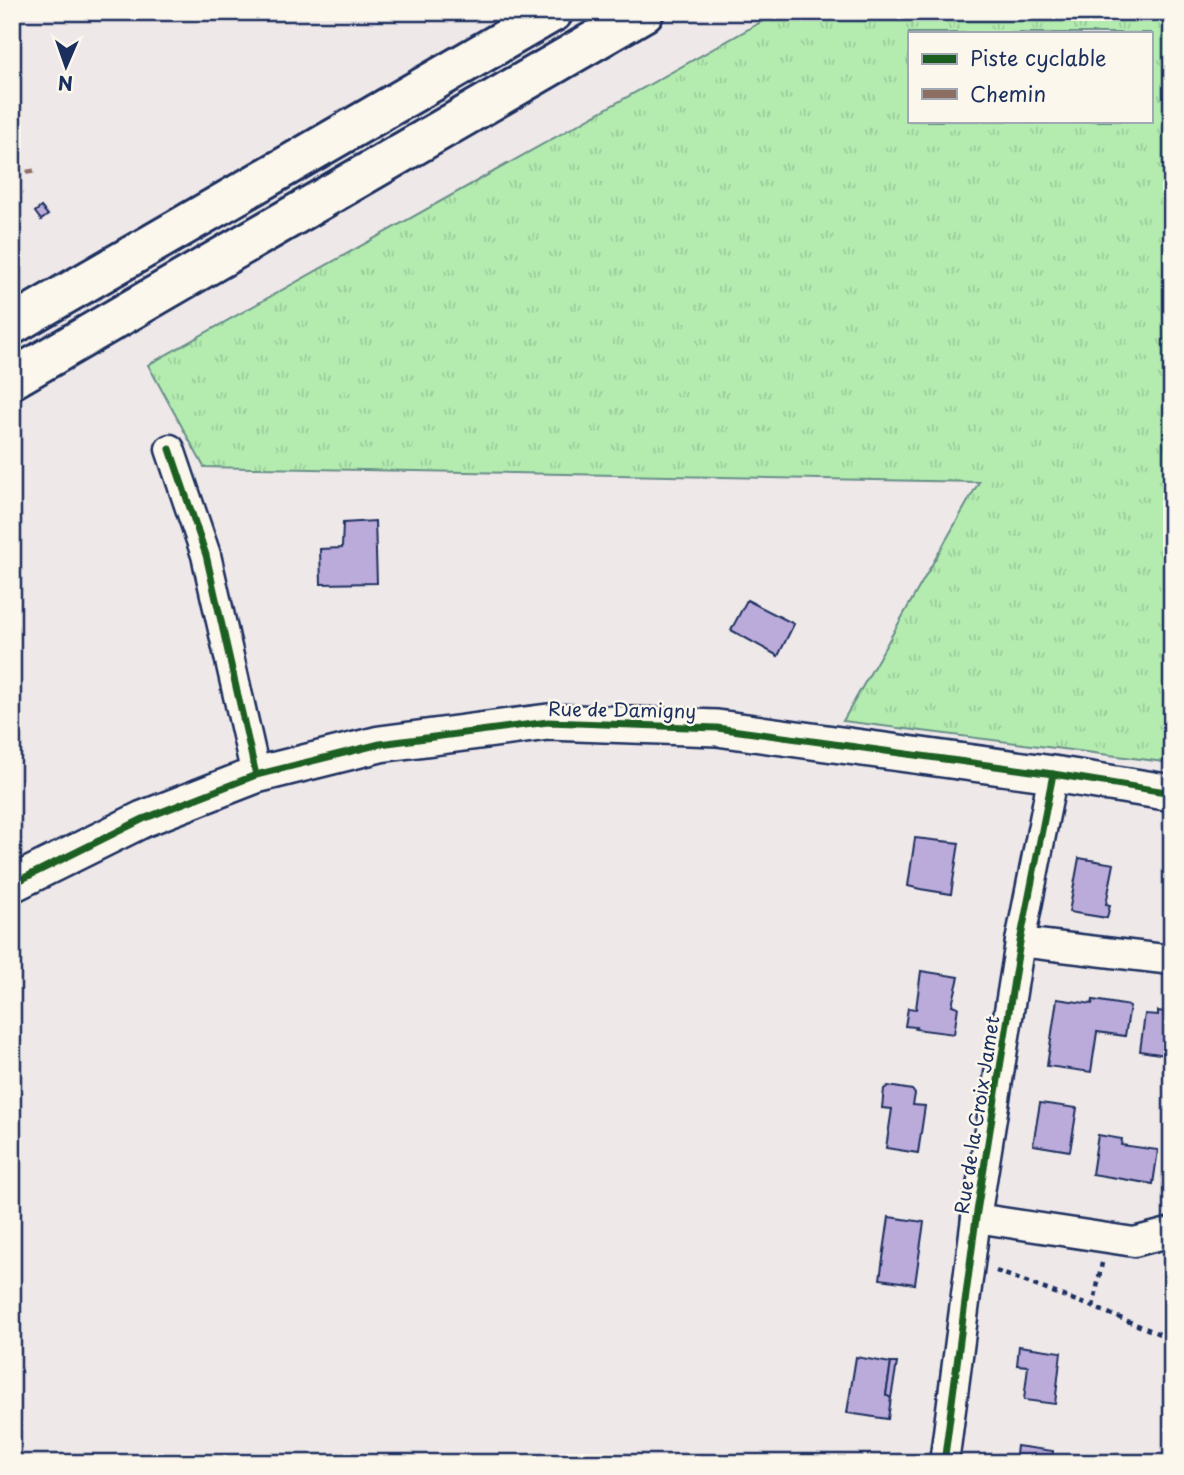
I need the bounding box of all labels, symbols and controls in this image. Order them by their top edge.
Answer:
north arrow [32,32,102,102]
legend [908,32,1152,122]
text: Piste cyclable [970,41,1106,73]
text: N [57,70,73,98]
text: Chemin [970,77,1046,109]
street label: Rue de Damigny [548,694,696,724]
street label: Rue de la Croix Jamet [947,1014,1006,1216]

